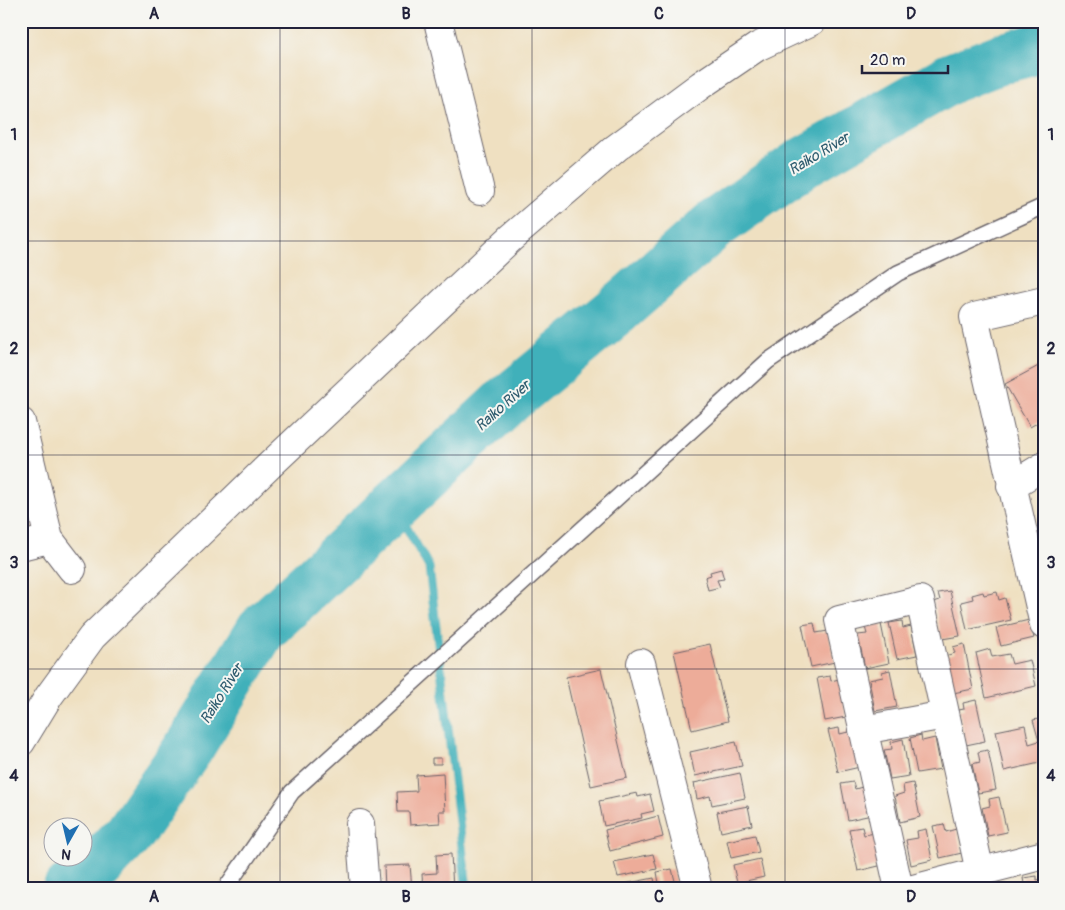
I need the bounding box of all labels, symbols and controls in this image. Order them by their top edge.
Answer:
text: A [149,4,160,24]
text: B [401,4,411,24]
text: C [654,4,664,24]
text: D [906,4,916,24]
scale bar [862,42,949,74]
text: 20 m [870,51,905,70]
text: 1 [11,125,17,145]
text: 1 [1048,125,1054,145]
water label: Raiko River [785,128,854,179]
text: 2 [10,339,19,359]
text: 2 [1047,339,1056,359]
water label: Raiko River [472,375,536,436]
text: 3 [10,553,19,573]
text: 3 [1047,553,1056,573]
water label: Raiko River [196,659,249,728]
text: 4 [9,766,19,786]
text: 4 [1046,766,1056,786]
north arrow [42,818,92,868]
text: N [60,845,72,863]
text: A [149,887,160,907]
text: B [401,887,411,907]
text: C [654,887,664,907]
text: D [906,887,916,907]

